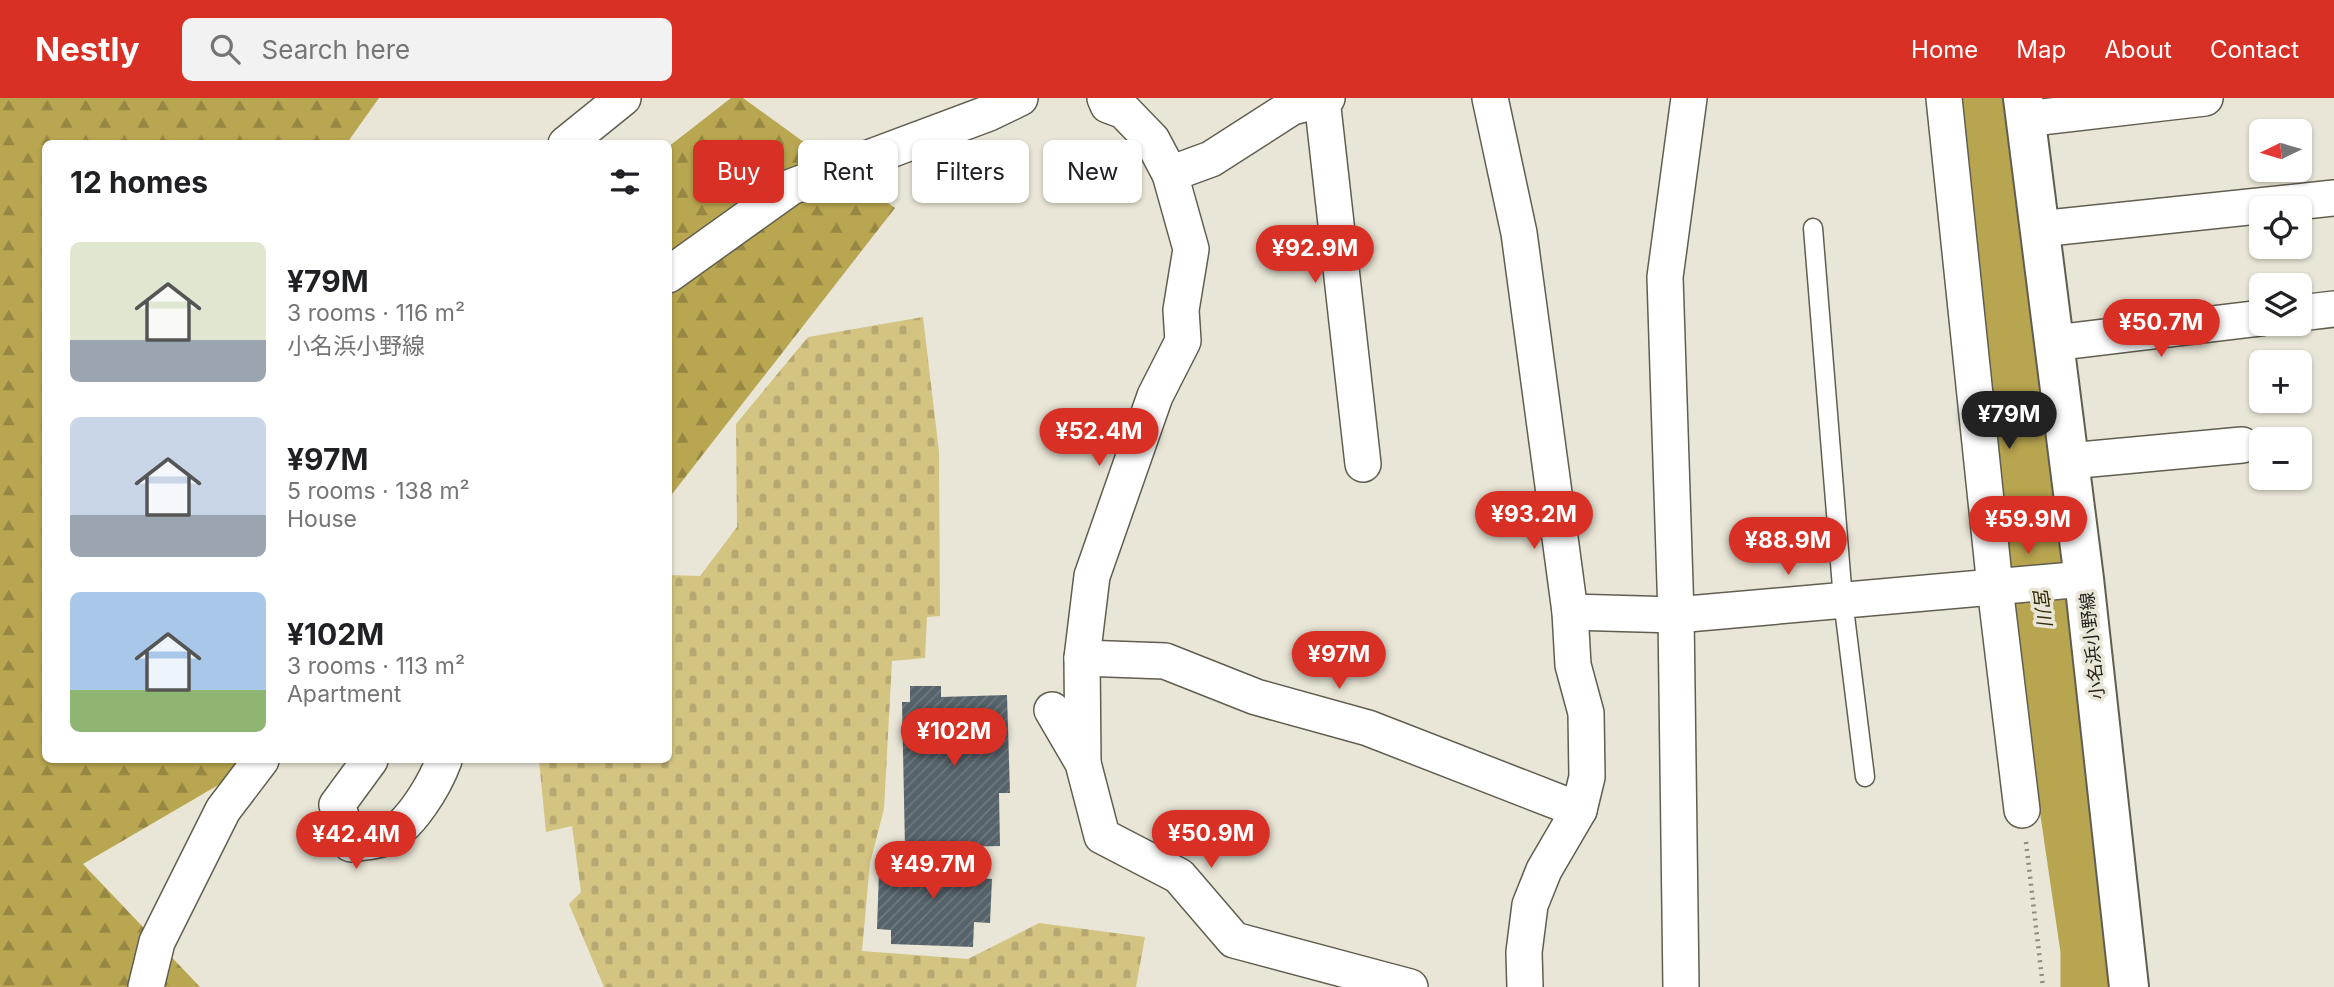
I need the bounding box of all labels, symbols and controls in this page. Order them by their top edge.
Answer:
search box [182,18,672,81]
text: Nestly [35,29,140,69]
icon: search [206,30,244,68]
text: Search here [262,34,410,65]
text: Home [1911,35,1978,64]
text: Map [2016,35,2066,64]
text: About [2104,35,2172,64]
text: Contact [2210,35,2299,64]
north arrow [2249,119,2312,182]
map controls [2249,119,2312,490]
chip: Buy [693,140,784,203]
chip: Rent [798,140,898,203]
chip: Filters [912,140,1029,203]
chip: New [1043,140,1142,203]
icon: filters [606,163,644,201]
text: 12 homes [70,164,208,200]
button: locate [2249,196,2312,259]
pin: ¥92.9M [1258,226,1372,285]
text: ¥92.9M [1272,234,1358,262]
text: ¥79M [287,263,369,299]
icon: home [126,270,210,354]
button: layers [2249,273,2312,336]
text: 3 rooms · 116 m² [287,299,465,327]
pin: ¥50.7M [2104,300,2218,359]
text: ¥50.7M [2119,308,2203,336]
text: 小名浜小野線 [287,332,425,360]
button: + [2249,350,2312,413]
pin: ¥79M [1968,392,2050,451]
text: ¥79M [1978,400,2040,428]
pin: ¥52.4M [1042,408,1156,468]
text: ¥52.4M [1056,417,1142,445]
button: − [2249,427,2312,490]
text: ¥97M [287,441,368,477]
icon: home [126,445,210,529]
text: 5 rooms · 138 m² [287,477,470,505]
pin: ¥93.2M [1477,491,1591,551]
pin: ¥59.9M [1971,496,2085,556]
text: ¥93.2M [1491,500,1577,528]
text: House [287,505,357,533]
text: ¥59.9M [1985,505,2071,533]
pin: ¥88.9M [1731,518,1845,577]
text: ¥88.9M [1745,526,1831,554]
water label: 宮川 [2028,586,2056,628]
street label: 小名浜小野線 [2076,591,2108,701]
text: ¥102M [287,616,384,652]
icon: home [126,620,210,704]
pin: ¥97M [1298,632,1380,691]
text: ¥97M [1308,640,1370,668]
text: 3 rooms · 113 m² [287,652,465,680]
text: Apartment [287,680,401,708]
pin: ¥102M [905,708,1003,768]
text: ¥102M [917,717,991,745]
pin: ¥50.9M [1154,810,1268,870]
pin: ¥42.4M [299,812,413,871]
text: ¥50.9M [1168,819,1254,847]
text: ¥42.4M [312,820,400,848]
pin: ¥49.7M [876,842,990,901]
text: ¥49.7M [891,850,975,878]

